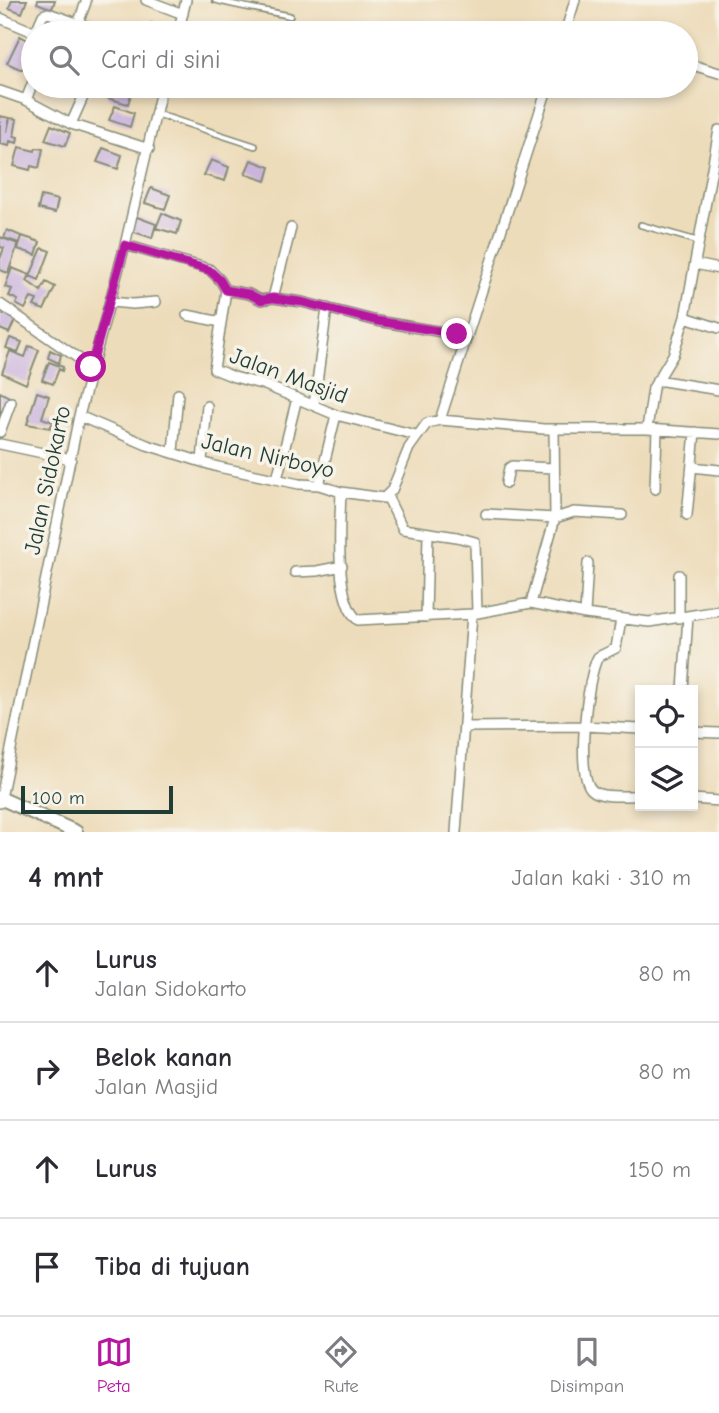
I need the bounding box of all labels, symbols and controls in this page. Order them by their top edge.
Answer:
search box [21,21,698,98]
icon: search [45,41,83,79]
text: Cari di sini [101,45,221,75]
route end [441,318,472,349]
street label: Jalan Masjid [226,342,351,409]
route start [75,351,106,382]
street label: Jalan Sidokarto [19,403,76,557]
street label: Jalan Nirboyo [199,427,337,484]
map controls [635,685,698,811]
button: locate [635,685,698,748]
button: layers [635,748,698,811]
scale bar [21,783,173,815]
text: 100 m [32,787,85,809]
text: 4 mnt [28,860,103,895]
text: Jalan kaki · 310 m [512,864,691,891]
text: Lurus [95,945,157,975]
icon: ahead [28,954,66,992]
text: 80 m [638,960,691,987]
text: Jalan Sidokarto [95,975,247,1002]
text: Belok kanan [95,1043,232,1073]
icon: right [28,1052,66,1090]
text: 80 m [638,1058,691,1085]
text: Jalan Masjid [95,1073,218,1100]
icon: ahead [28,1150,66,1188]
text: Lurus [95,1154,157,1184]
text: 150 m [629,1156,691,1183]
icon: arrive [28,1248,66,1286]
text: Tiba di tujuan [95,1252,250,1282]
tab: Peta [95,1333,133,1397]
tab: Rute [322,1333,360,1397]
tab: Disimpan [550,1333,624,1397]

